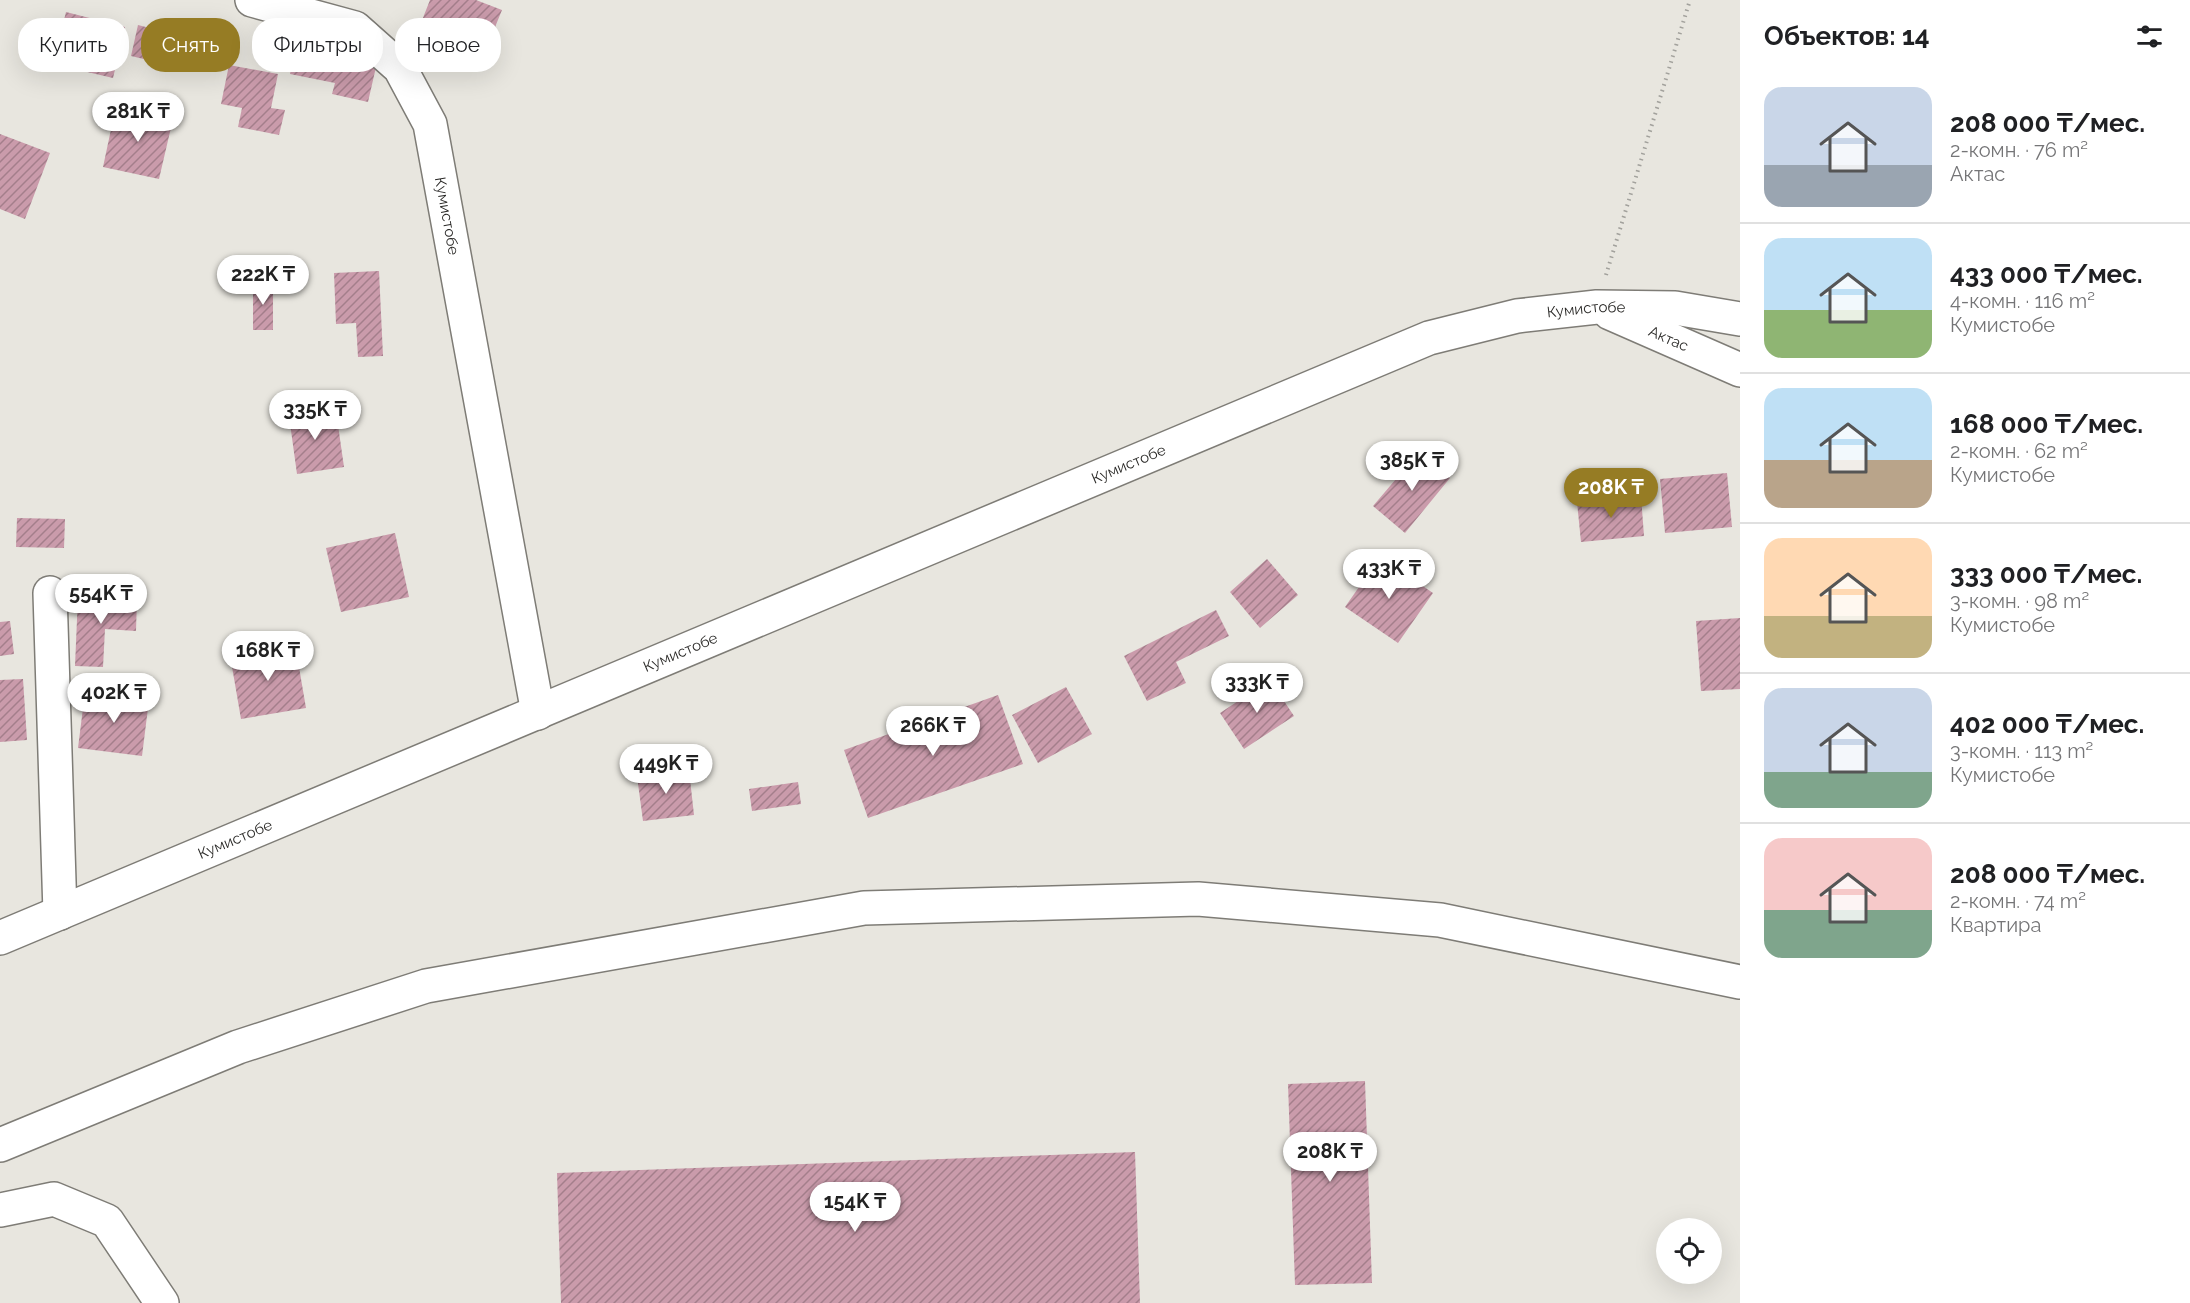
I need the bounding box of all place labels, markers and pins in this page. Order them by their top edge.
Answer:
pin: 281K ₸ [89,92,187,143]
pin: 222K ₸ [214,255,312,306]
pin: 335K ₸ [266,390,364,441]
pin: 385K ₸ [1363,441,1461,492]
pin: 208K ₸ [1562,468,1660,519]
pin: 433K ₸ [1340,549,1438,600]
pin: 554K ₸ [52,574,150,625]
pin: 168K ₸ [219,631,317,682]
pin: 333K ₸ [1208,663,1306,714]
pin: 402K ₸ [65,673,163,724]
pin: 266K ₸ [884,706,982,757]
pin: 449K ₸ [617,744,715,795]
pin: 208K ₸ [1281,1132,1379,1183]
pin: 154K ₸ [806,1182,904,1233]

